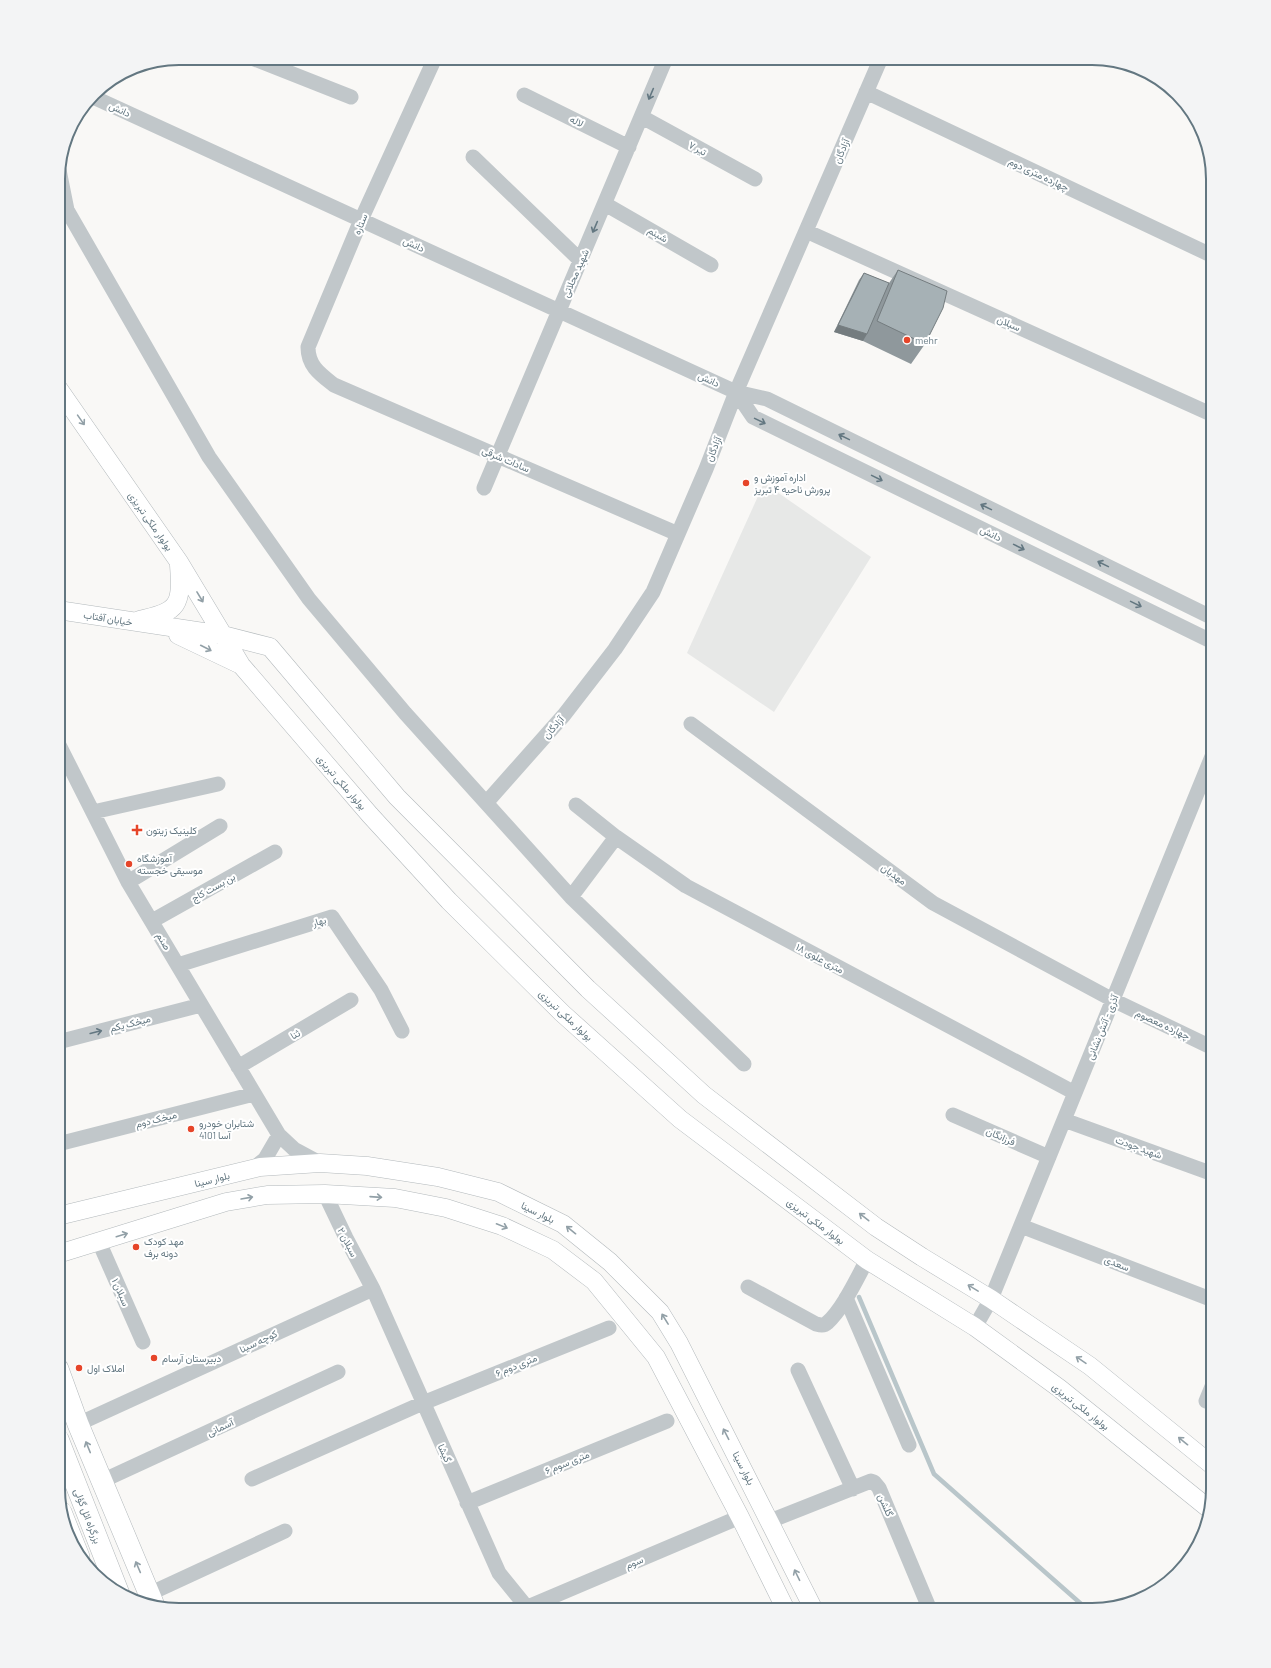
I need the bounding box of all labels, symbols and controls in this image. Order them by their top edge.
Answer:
one-way arrow [647,88,655,100]
street label: دانش [107,99,133,120]
street label: لاله [568,113,586,129]
street label: آزادگان [830,136,853,166]
street label: ۷ تیر [686,138,709,159]
street label: چهارده متری دوم [1006,155,1071,195]
street label: ستاره [350,212,371,237]
one-way arrow [591,220,599,232]
street label: شبنم [645,224,670,245]
street label: دانش [401,234,427,255]
street label: شهید محلاتی [559,247,592,299]
street label: سبلان [995,313,1023,334]
place label: mehr [915,334,938,346]
marker: mehr [902,335,912,345]
street label: دانش [696,369,722,390]
one-way arrow [77,414,85,425]
one-way arrow [754,418,766,425]
one-way arrow [839,433,851,440]
street label: آزادگان [703,434,725,464]
street label: سادات شرقی [480,444,532,475]
place label: اداره آموزش و پرورش ناحیه ۴ تبریز [753,471,831,497]
one-way arrow [871,475,883,482]
marker: اداره آموزش و پرورش ناحیه ۴ تبریز [741,478,751,488]
street label: بولوار ملکی تبریزی [125,489,176,553]
one-way arrow [980,502,992,510]
street label: دانش [978,523,1004,544]
one-way arrow [1013,544,1025,551]
one-way arrow [1097,560,1109,567]
one-way arrow [197,591,205,603]
one-way arrow [1130,601,1142,608]
street label: خیابان آفتاب [83,608,134,629]
one-way arrow [200,645,212,652]
street label: آزادگان [540,713,567,741]
street label: بولوار ملکی تبریزی [314,752,369,813]
marker: کلینیک زیتون [131,824,143,836]
place label: کلینیک زیتون [146,824,198,837]
place label: آموزشگاه موسیقی خجسته [137,852,203,877]
marker: آموزشگاه موسیقی خجسته [124,859,134,869]
street label: مهدیان [879,861,909,888]
street label: بن بست کاج [189,870,238,905]
street label: بهار [310,913,328,930]
street label: صنم [153,930,174,952]
street label: ۱۸ متری علوی [794,940,846,977]
street label: بولوار ملکی تبریزی [536,987,595,1044]
street label: آذرى - آتش نشانى [1084,992,1122,1062]
street label: چهارده معصوم [1133,1006,1192,1044]
street label: میخک یکم [108,1012,152,1035]
street label: ثنا [288,1026,302,1042]
one-way arrow [89,1028,102,1035]
street label: میخک دوم [134,1108,178,1131]
place label: شتابران خودرو 4101 آسا [199,1117,254,1141]
marker: شتابران خودرو 4101 آسا [186,1124,196,1134]
street label: فرزانگان [984,1124,1018,1149]
street label: شهید جودت [1114,1133,1164,1162]
street label: بلوار سینا [193,1169,231,1190]
one-way arrow [369,1193,382,1201]
one-way arrow [240,1194,253,1202]
street label: بولوار ملکی تبریزی [784,1195,847,1247]
street label: بلوار سینا [519,1199,557,1226]
one-way arrow [859,1213,870,1221]
one-way arrow [496,1223,508,1231]
street label: سبلان ۲ [335,1225,361,1259]
one-way arrow [565,1226,576,1235]
one-way arrow [116,1230,128,1238]
place label: مهد کودک دونه برف [144,1235,184,1260]
marker: مهد کودک دونه برف [131,1242,141,1252]
street label: سعدی [1102,1253,1131,1274]
street label: سبلان ۱ [109,1276,132,1308]
one-way arrow [967,1284,979,1292]
one-way arrow [660,1313,668,1325]
street label: کوچه سینا [237,1327,280,1357]
street label: ۶ متری دوم [493,1351,539,1380]
place label: دبیرستان آرسام [162,1352,222,1365]
marker: دبیرستان آرسام [149,1353,159,1363]
one-way arrow [1076,1356,1087,1364]
place label: املاک اول [87,1362,125,1375]
marker: املاک اول [74,1363,84,1373]
street label: بولوار ملکی تبریزی [1049,1380,1112,1433]
street label: آسمانی [205,1415,236,1439]
one-way arrow [722,1428,729,1440]
one-way arrow [1177,1437,1188,1446]
one-way arrow [83,1441,91,1453]
street label: گیشا [435,1442,455,1465]
street label: ۶ متری سوم [543,1448,591,1477]
street label: بلوار سینا [730,1449,757,1487]
street label: بزرگراه ائل گؤلی [71,1487,104,1546]
street label: گلشن [875,1492,896,1519]
street label: سوم [623,1553,645,1572]
one-way arrow [133,1561,141,1573]
one-way arrow [793,1569,800,1581]

